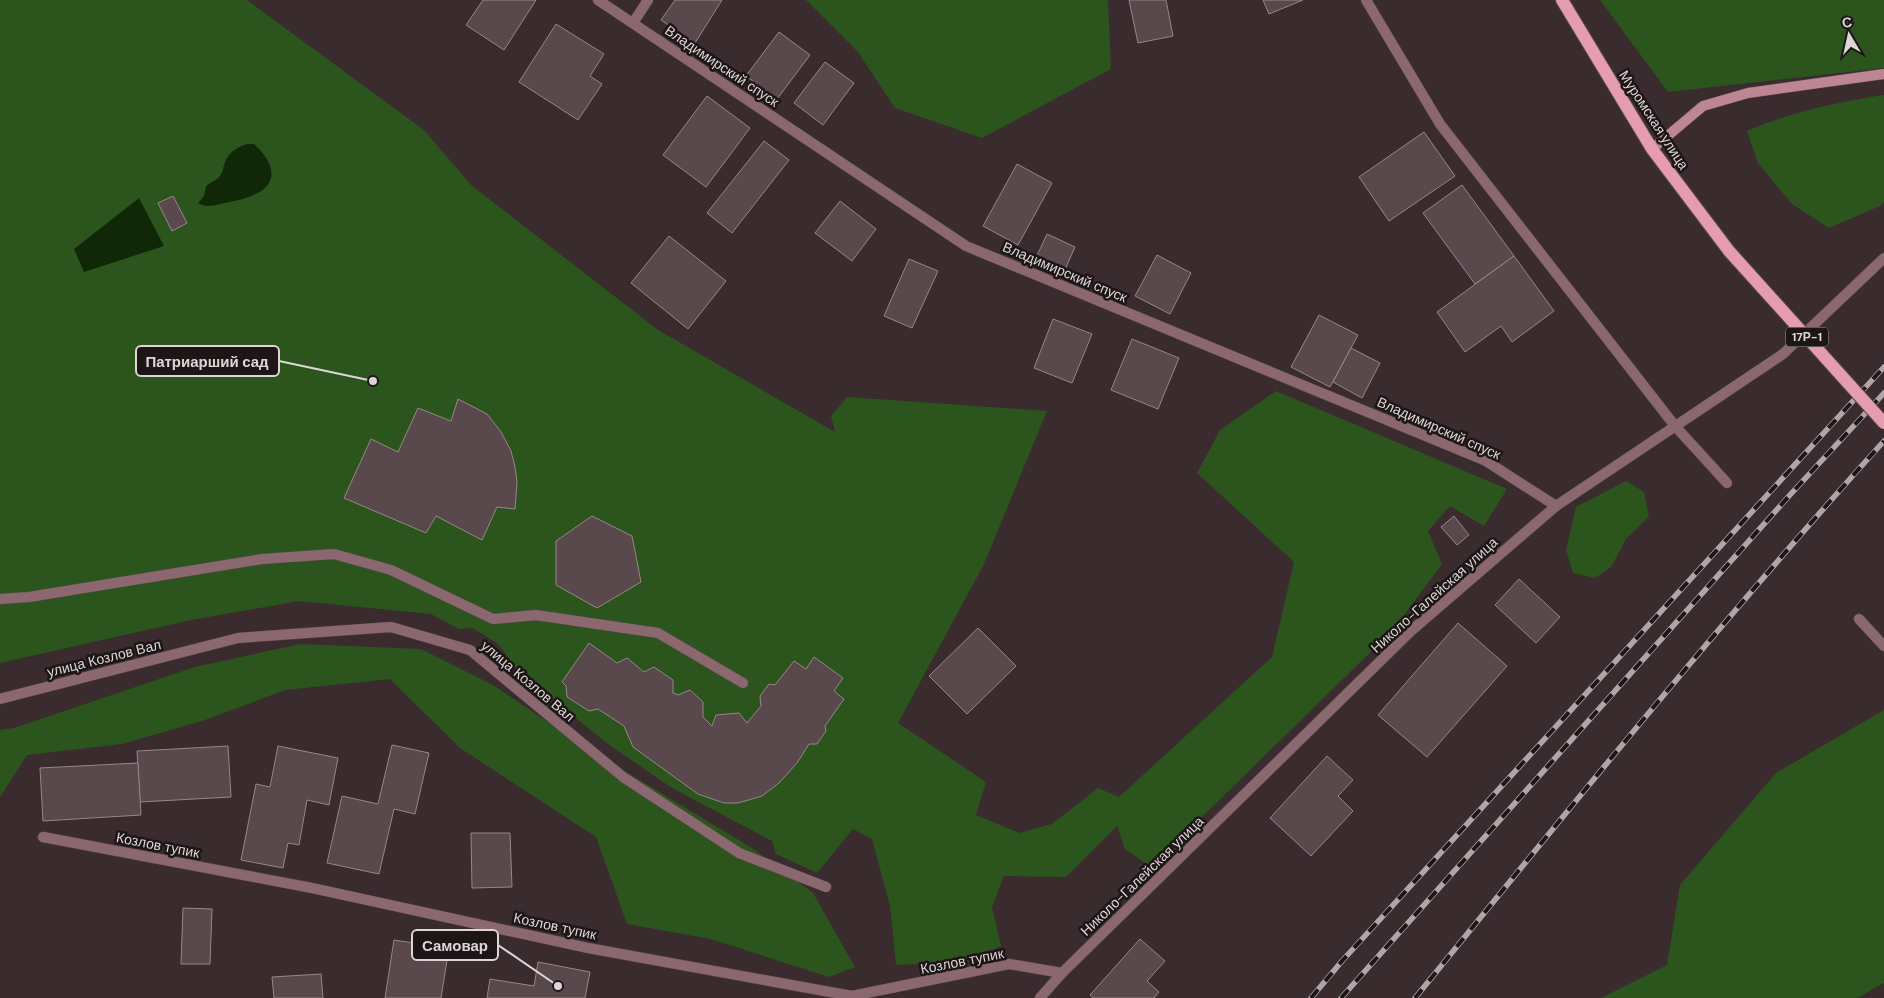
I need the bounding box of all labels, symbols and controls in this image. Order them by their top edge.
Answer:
north arrow [1824,10,1874,60]
text: С [1841,12,1853,32]
street label: Владимирский спуск [662,21,783,111]
street label: Муромская улица [1615,67,1693,173]
street label: Владимирский спуск [1000,238,1131,307]
road number: 17Р-1 [1786,328,1828,347]
callout: Патриарший сад [136,346,279,376]
text: Патриарший сад [145,352,269,372]
street label: Владимирский спуск [1374,393,1504,464]
street label: Николо-Галейская улица [1367,533,1501,657]
street label: улица Козлов Вал [45,635,163,681]
street label: улица Козлов Вал [477,637,579,725]
street label: Николо-Галейская улица [1076,812,1208,940]
street label: Козлов тупик [115,828,202,862]
street label: Козлов тупик [512,908,599,944]
callout: Самовар [412,930,498,960]
text: Самовар [422,936,488,956]
street label: Козлов тупик [919,944,1006,978]

